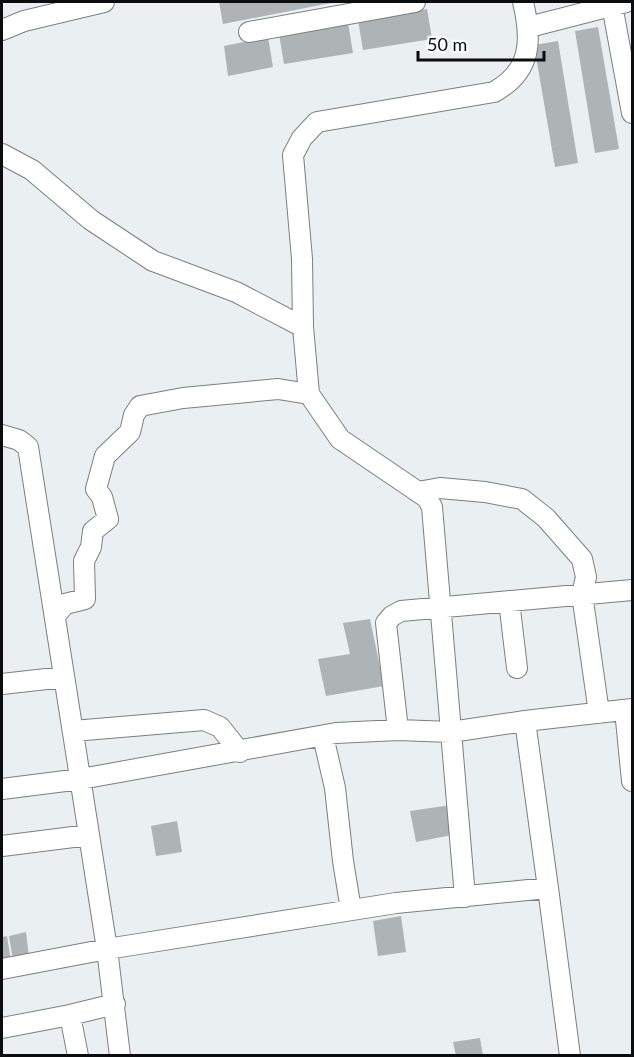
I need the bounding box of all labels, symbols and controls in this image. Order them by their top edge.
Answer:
scale bar [418,24,544,62]
text: 50 m [427,33,467,55]

